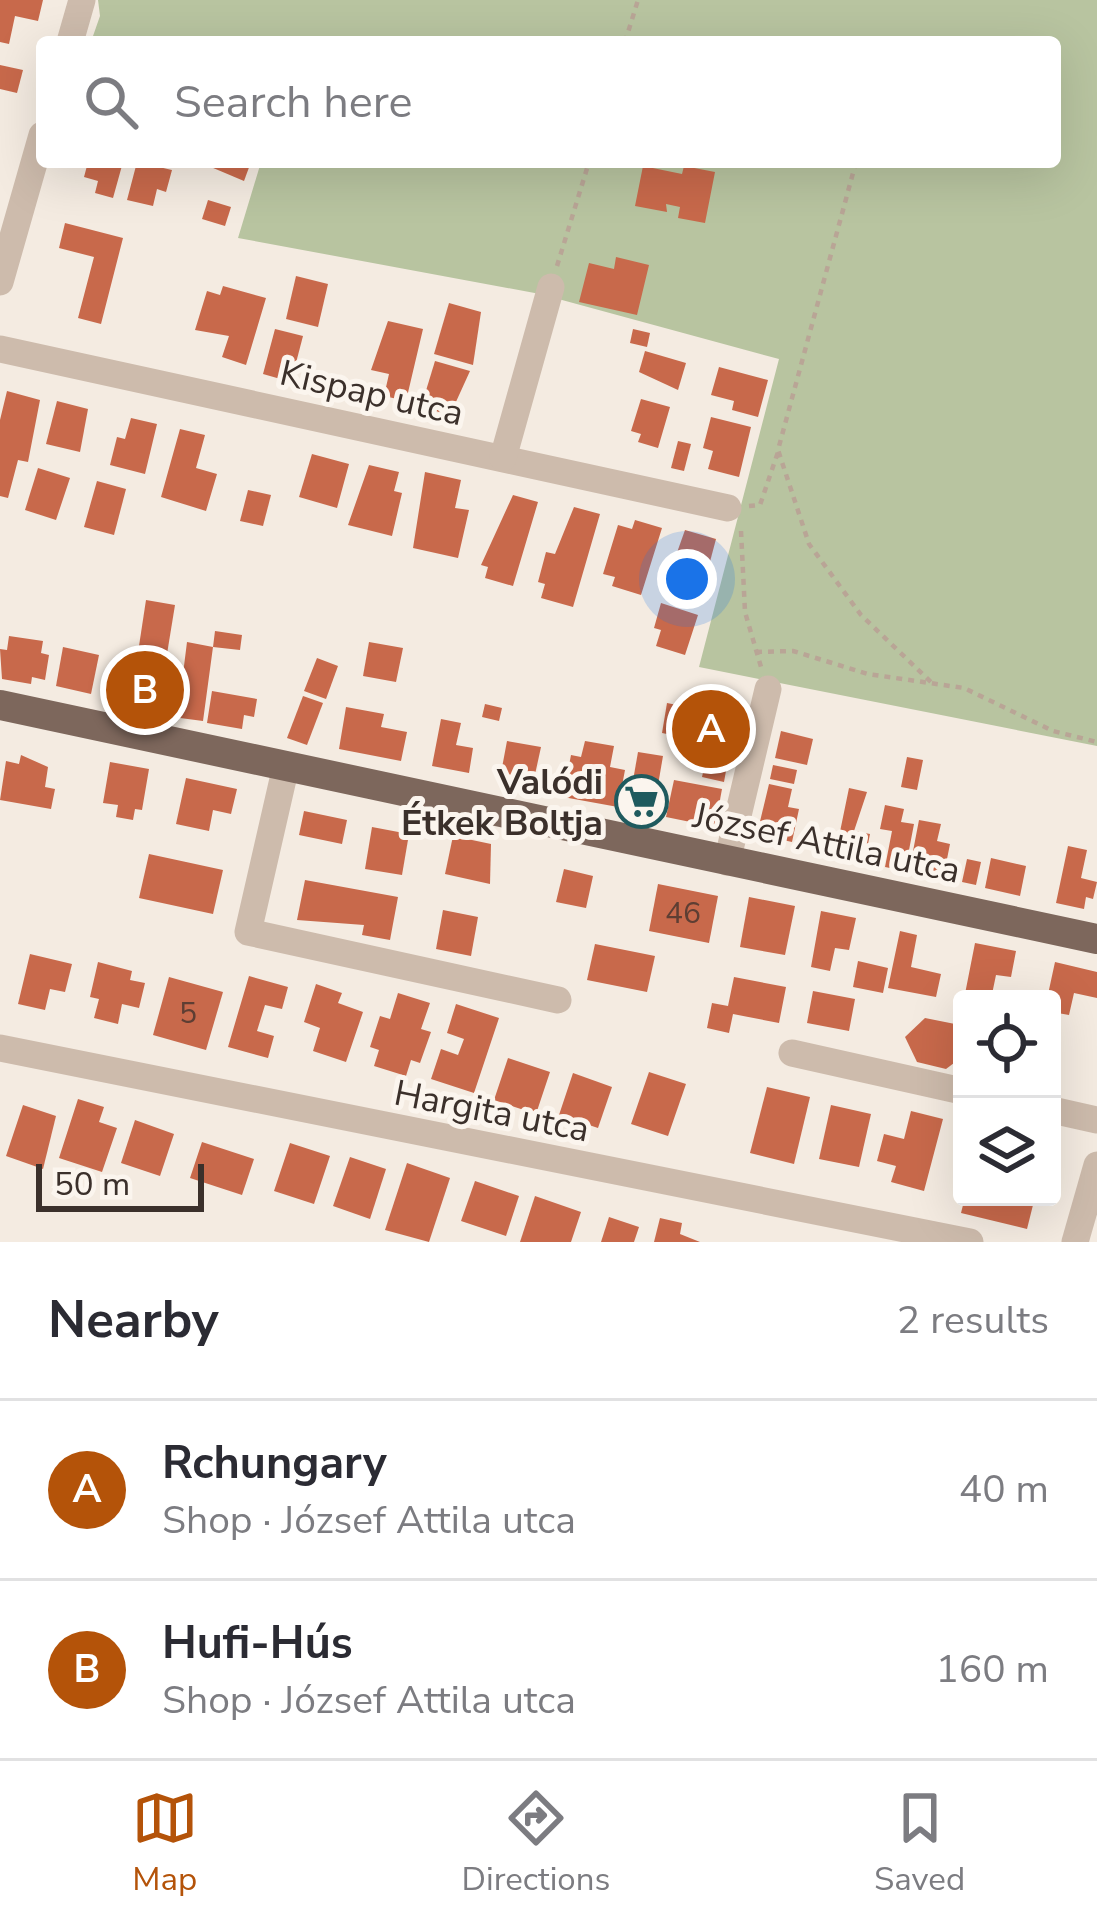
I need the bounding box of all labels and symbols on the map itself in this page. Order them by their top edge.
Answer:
street label: Kispap utca [275,349,468,438]
your location [657,549,717,609]
pin: B [106,645,184,735]
pin: A [672,684,750,774]
place label: Valódi Étkek Boltja [401,758,603,848]
supermarket icon: Valódi Étkek Boltja [614,774,670,830]
street label: József Attila utca [688,791,965,896]
house number: 46 [665,893,701,934]
house number: 5 [179,993,197,1034]
street label: Hargita utca [390,1069,593,1154]
scale bar [36,1158,204,1211]

